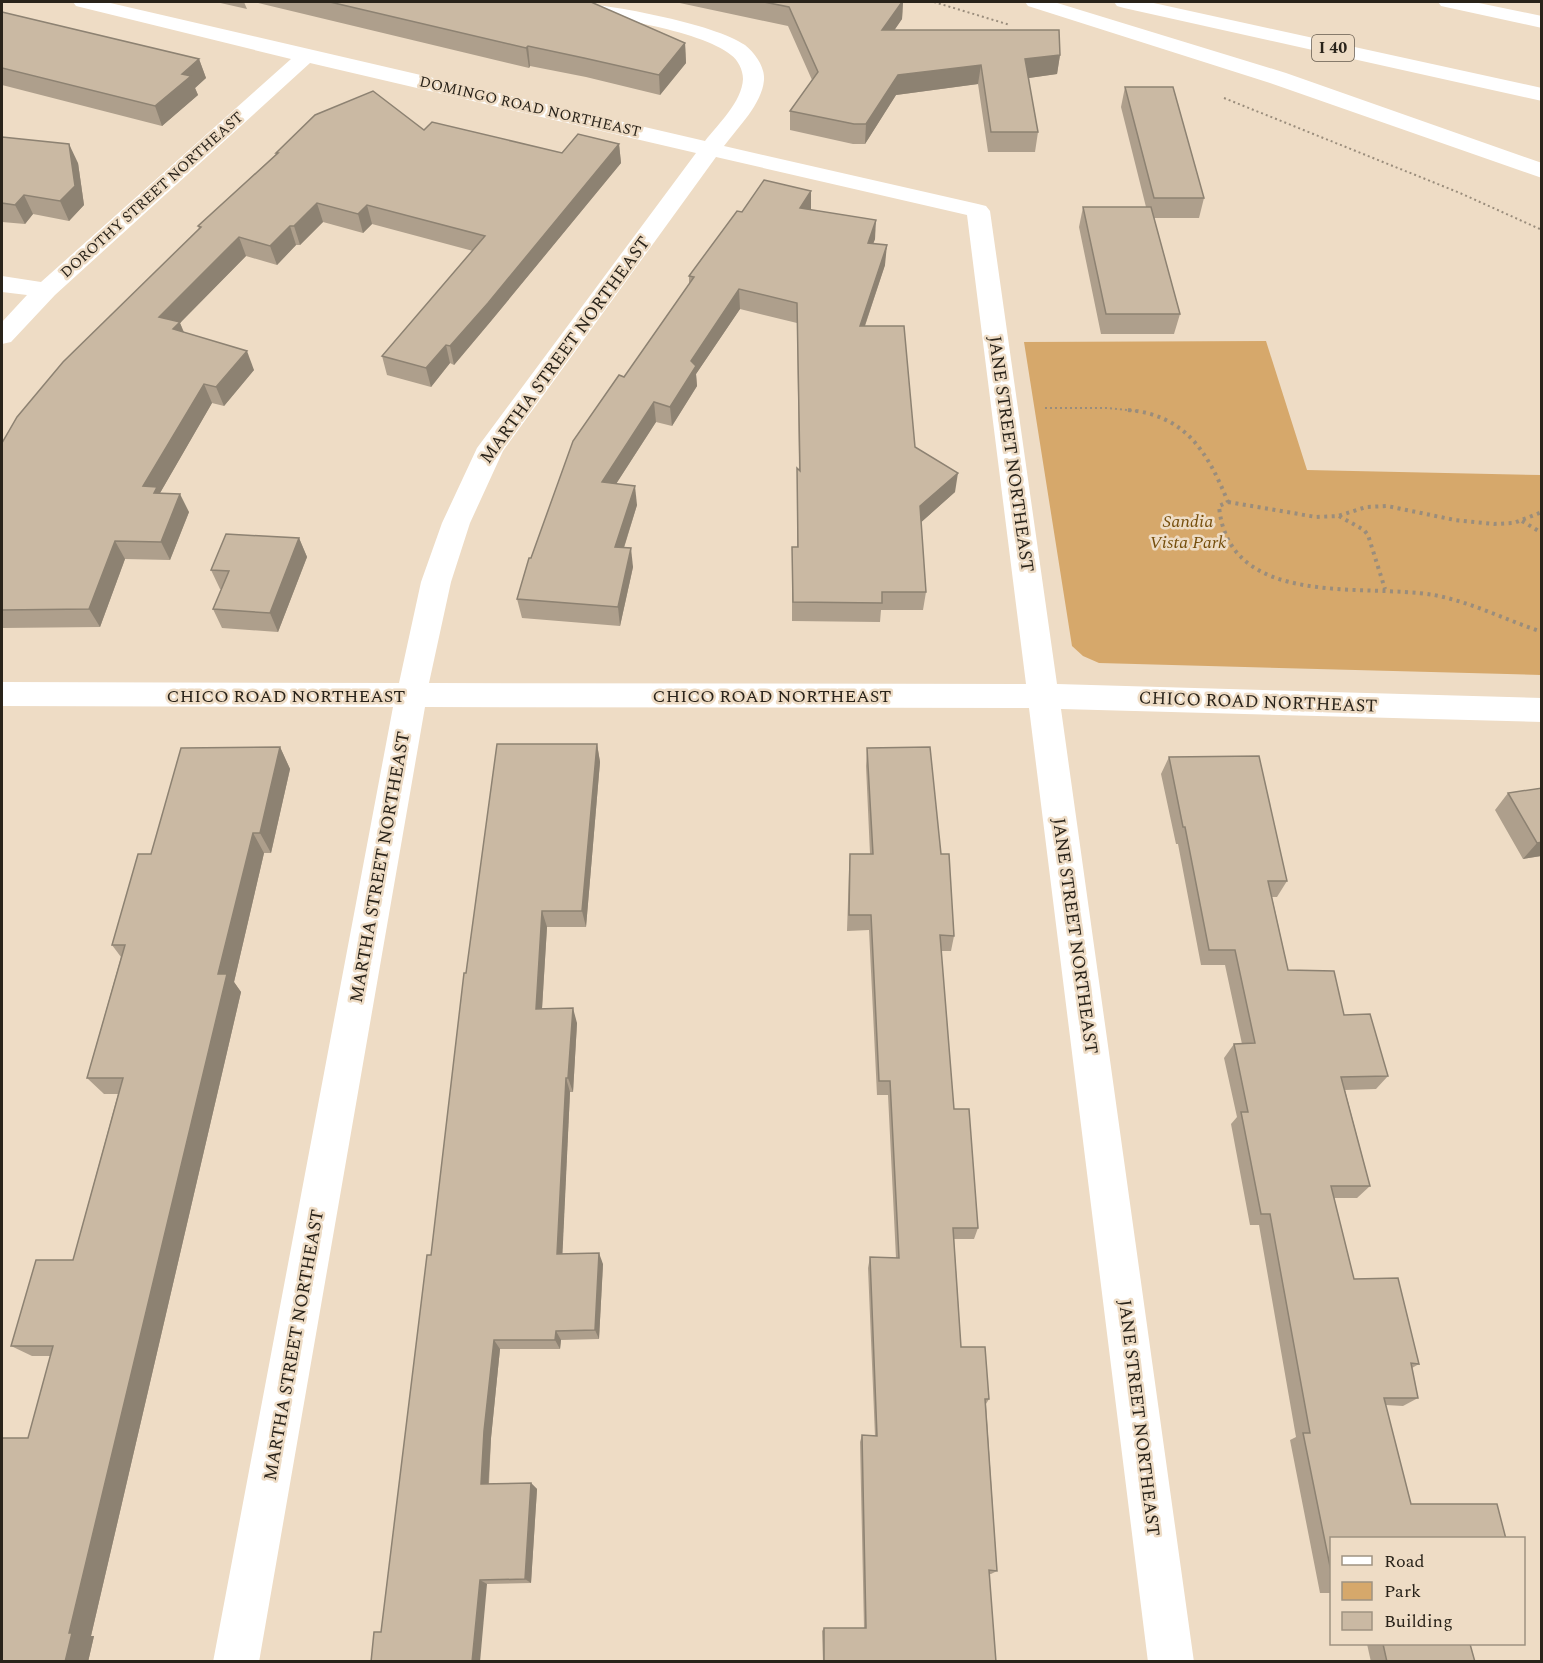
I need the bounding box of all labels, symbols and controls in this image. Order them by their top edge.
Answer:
road number: I 40 [1312,35,1354,61]
street label: DOMINGO ROAD NORTHEAST [417,70,643,144]
street label: DOROTHY STREET NORTHEAST [55,106,249,284]
street label: MARTHA STREET NORTHEAST [473,231,657,469]
street label: JANE STREET NORTHEAST [981,334,1041,574]
park label: Sandia Vista Park [1149,508,1227,556]
street label: CHICO ROAD NORTHEAST [167,683,405,710]
street label: CHICO ROAD NORTHEAST [653,683,891,710]
street label: CHICO ROAD NORTHEAST [1138,684,1378,720]
street label: MARTHA STREET NORTHEAST [343,729,417,1005]
street label: JANE STREET NORTHEAST [1045,816,1105,1056]
street label: MARTHA STREET NORTHEAST [257,1207,331,1483]
street label: JANE STREET NORTHEAST [1111,1298,1167,1538]
legend [1330,1537,1525,1645]
text: Road [1384,1548,1425,1575]
text: Park [1384,1578,1421,1605]
text: Building [1384,1608,1453,1635]

